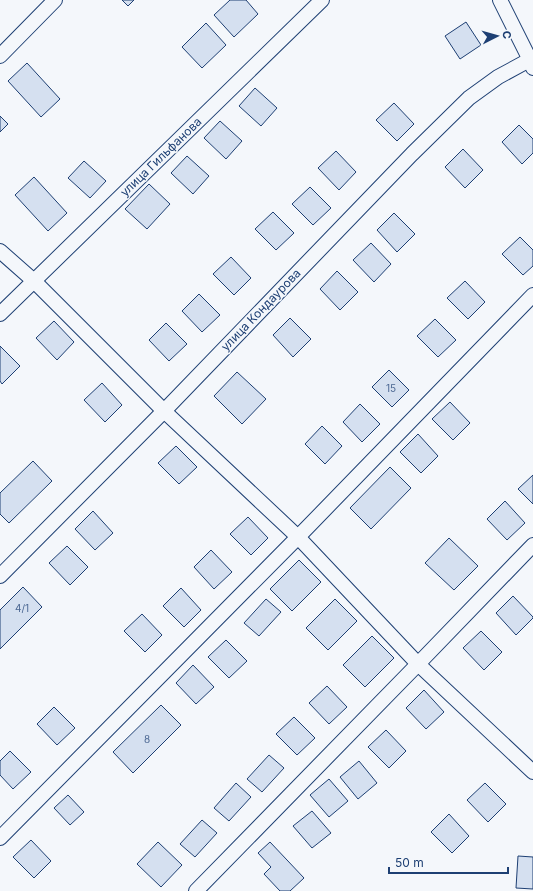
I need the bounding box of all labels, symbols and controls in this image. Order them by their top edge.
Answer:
north arrow [477,16,517,56]
text: С [500,30,514,40]
street label: улица Гильфанова [117,114,204,199]
street label: улица Кондаурова [218,266,304,354]
house number: 15 [386,382,396,394]
house number: 4/1 [15,602,29,614]
house number: 8 [144,733,150,745]
scale bar [389,849,508,875]
text: 50 m [395,855,424,870]

